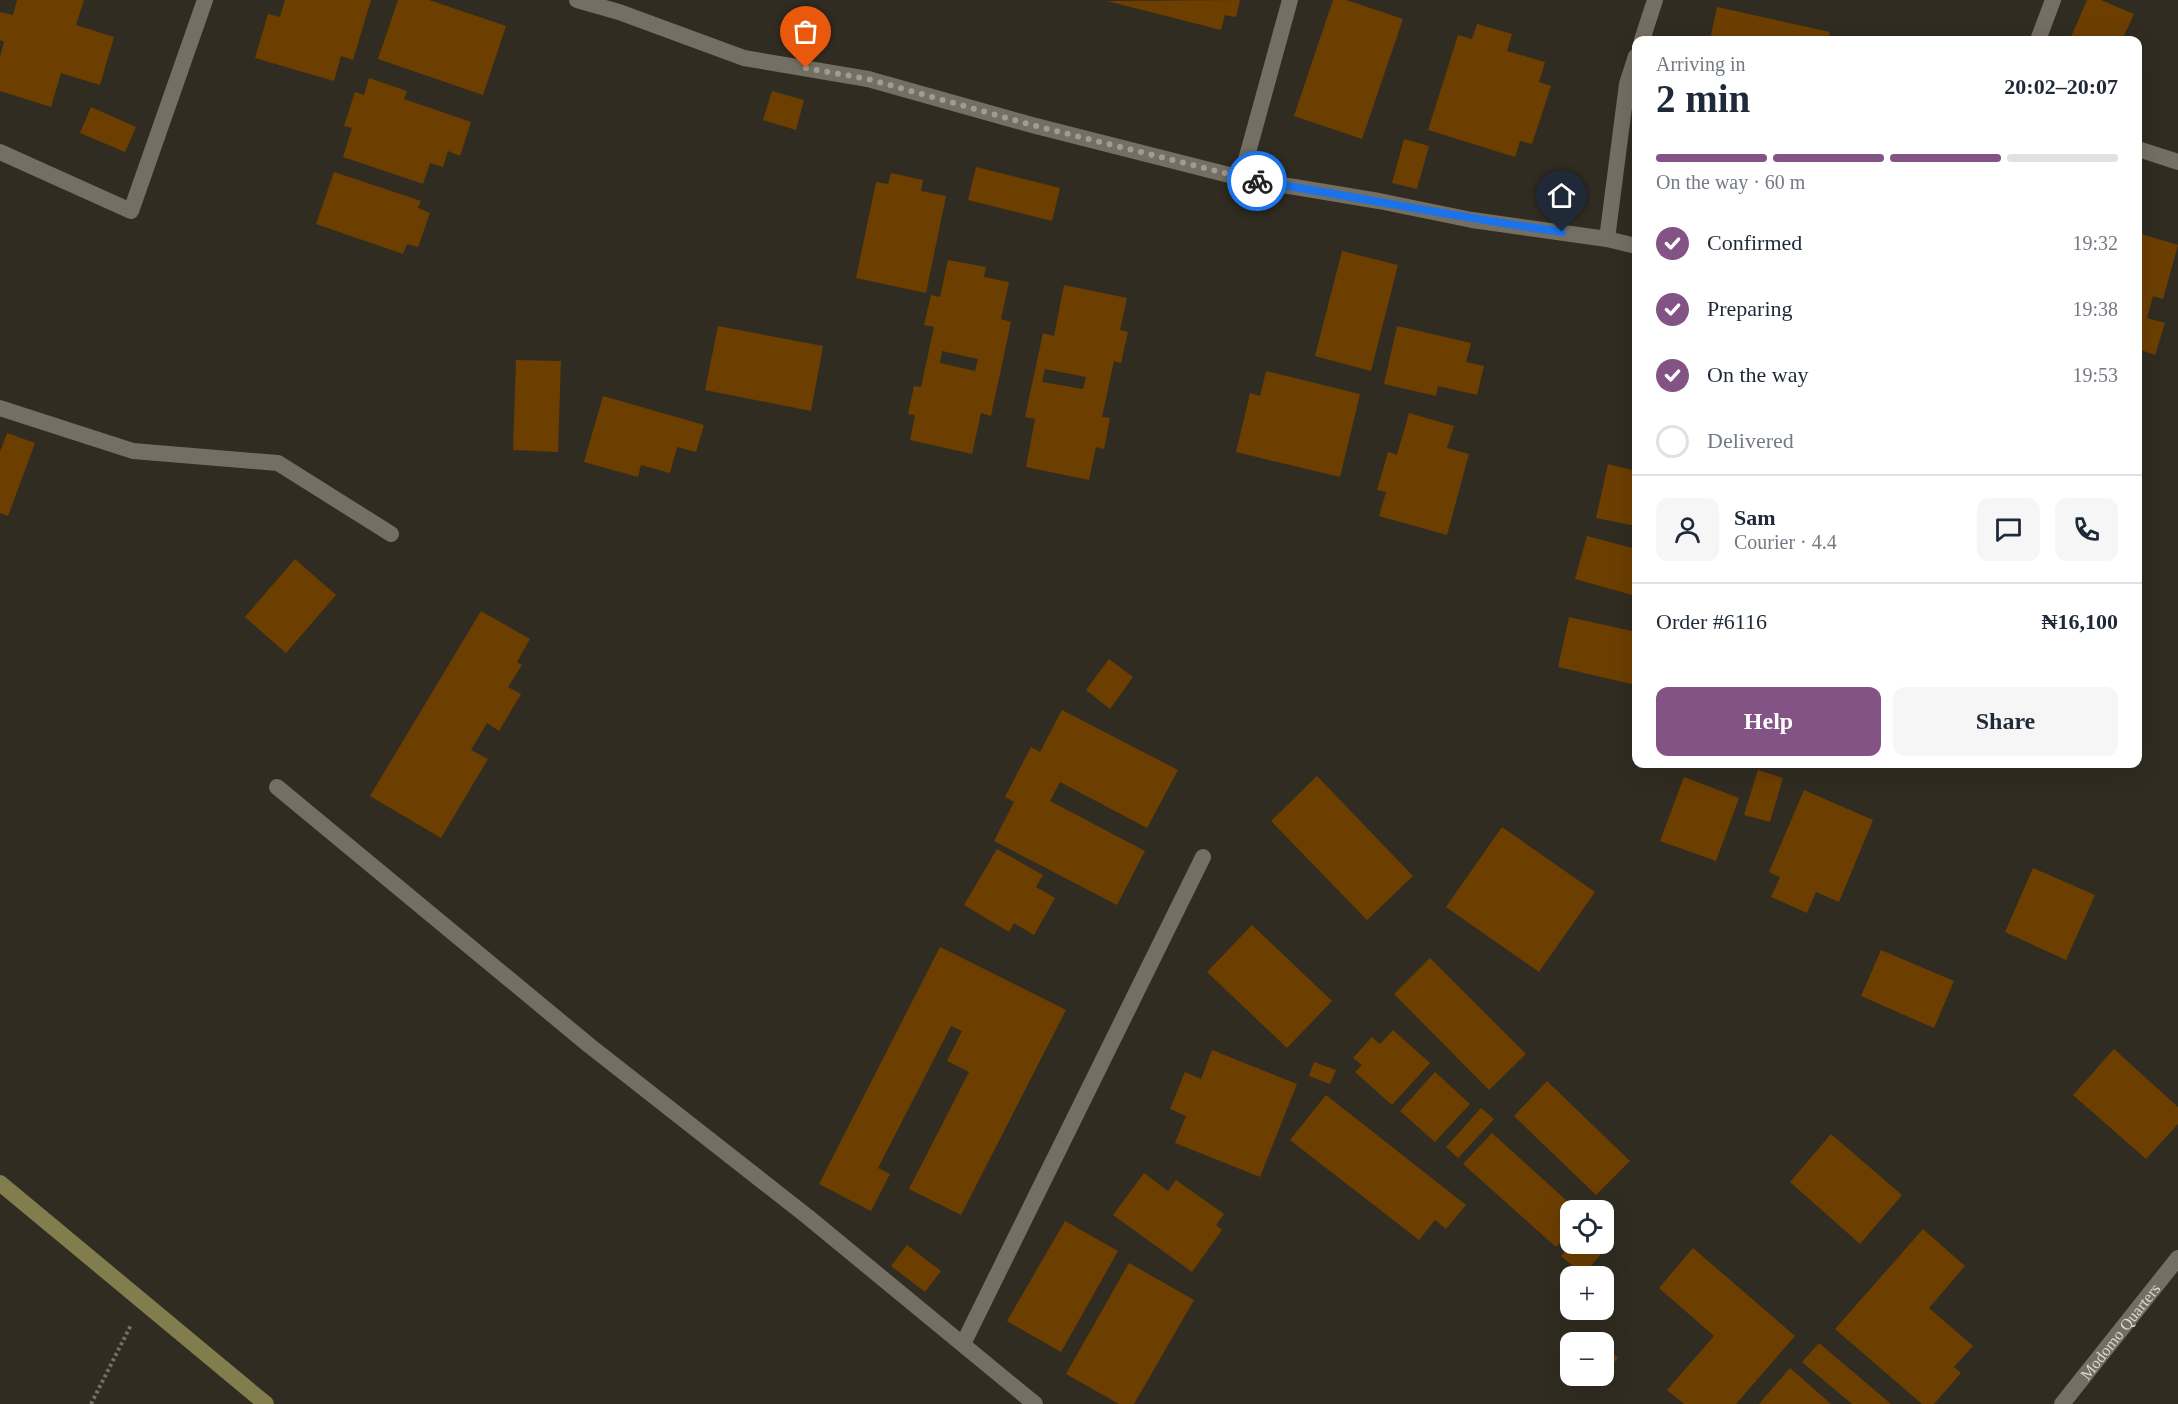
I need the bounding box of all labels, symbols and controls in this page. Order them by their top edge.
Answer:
pin [780,6,831,68]
icon: bag [789,15,822,48]
text: Arriving in [1656,53,1745,75]
text: 20:02–20:07 [2004,74,2118,99]
text: 2 min [1656,77,1750,120]
courier [1227,151,1287,211]
icon: bike [1241,165,1274,198]
pin [1536,170,1587,232]
text: On the way · 60 m [1656,171,1805,193]
icon: home [1545,179,1578,212]
icon: check [1656,227,1689,260]
text: Confirmed [1707,230,1802,255]
text: 19:32 [2072,232,2118,254]
icon: check [1656,293,1689,326]
text: Preparing [1707,296,1793,321]
text: 19:38 [2072,298,2118,320]
icon: check [1656,359,1689,392]
text: On the way [1707,362,1808,387]
text: 19:53 [2072,364,2118,386]
text: Delivered [1707,428,1794,453]
button: person [1656,498,1719,561]
button: chat [1977,498,2040,561]
button: phone [2055,498,2118,561]
text: Sam [1734,505,1776,530]
text: Courier · 4.4 [1734,531,1837,553]
text: Order #6116 [1656,609,1767,634]
text: ₦16,100 [2042,609,2118,634]
button: Help [1656,687,1881,756]
button: Share [1893,687,2118,756]
map controls [1560,1200,1614,1386]
button: locate [1560,1200,1614,1254]
button: + [1560,1266,1614,1320]
street label: Modomo Quarters [2077,1280,2164,1383]
button: − [1560,1332,1614,1386]

